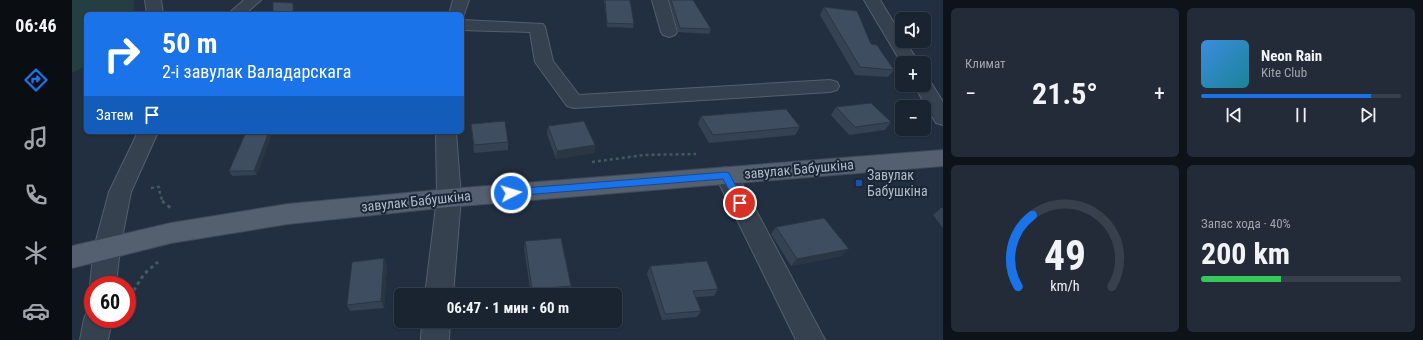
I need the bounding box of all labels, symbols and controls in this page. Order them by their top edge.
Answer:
map controls [895,12,931,136]
button: sound [895,12,931,48]
text: 06:46 [15,15,57,36]
text: 50 m [162,27,218,60]
icon: right [96,28,148,80]
text: Neon Rain [1261,47,1322,65]
button: + [895,56,931,92]
text: Климат [965,56,1006,71]
text: 2-і завулак Валадарскага [162,61,351,82]
text: Kite Club [1261,65,1307,80]
icon: directions [22,66,50,94]
text: 21.5° [1032,76,1098,111]
text: − [965,81,976,106]
text: + [1154,81,1165,106]
button: − [895,100,931,136]
icon: arrive [141,104,163,126]
icon: previous [1223,104,1245,126]
icon: pause [1290,104,1312,126]
icon: next [1357,104,1379,126]
text: Затем [96,106,133,124]
icon: music [22,124,50,152]
street label: завулак Бабушкіна [744,156,854,182]
place label: Завулак Бабушкіна [867,167,928,199]
position arrow [490,172,532,214]
marker: Завулак Бабушкіна [854,178,864,188]
icon: phone [22,181,50,209]
pin [723,186,757,220]
street label: завулак Бабушкіна [361,187,471,215]
icon: arrive [729,192,751,214]
text: Запас хода · 40% [1201,216,1291,231]
text: 49 [1044,230,1086,279]
text: 200 km [1201,236,1290,271]
icon: climate [22,239,50,267]
speed limit sign: 60 [84,276,136,328]
text: km/h [1050,277,1080,293]
icon: car [22,297,50,325]
text: 06:47 · 1 мин · 60 m [447,299,569,317]

